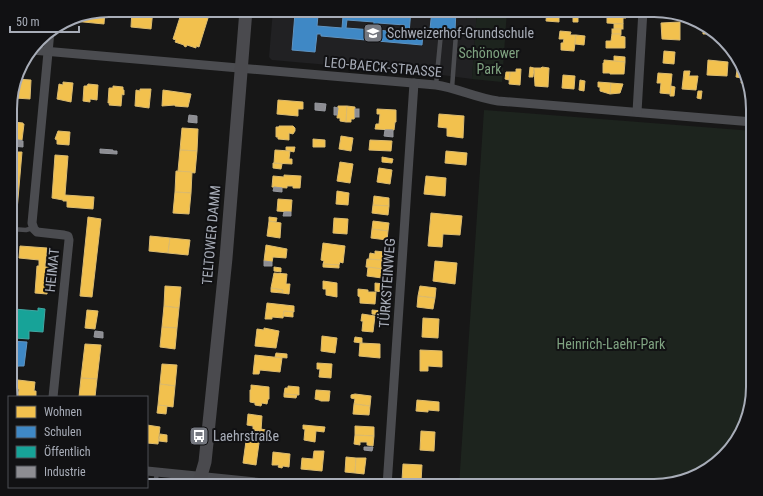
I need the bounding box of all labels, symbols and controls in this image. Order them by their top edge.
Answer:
scale bar [10,8,79,34]
text: 50 m [16,15,40,29]
school or university icon: Schweizerhof-Grundschule [362,22,384,44]
place label: Schweizerhof-Grundschule [387,25,535,41]
park label: Schönower Park [458,45,520,77]
street label: LEO-BAECK-STRASSE [323,54,443,80]
street label: TELTOWER DAMM [199,185,223,285]
street label: TÜRKSTEINWEG [376,238,398,328]
street label: HEIMAT [42,247,62,293]
park label: Heinrich-Laehr-Park [557,336,666,352]
legend [8,396,148,488]
text: Wohnen [44,405,82,419]
text: Schulen [44,425,82,439]
bus stop icon: Laehrstraße [188,425,210,447]
place label: Laehrstraße [213,428,279,444]
text: Öffentlich [44,444,91,459]
text: Industrie [44,465,86,479]

